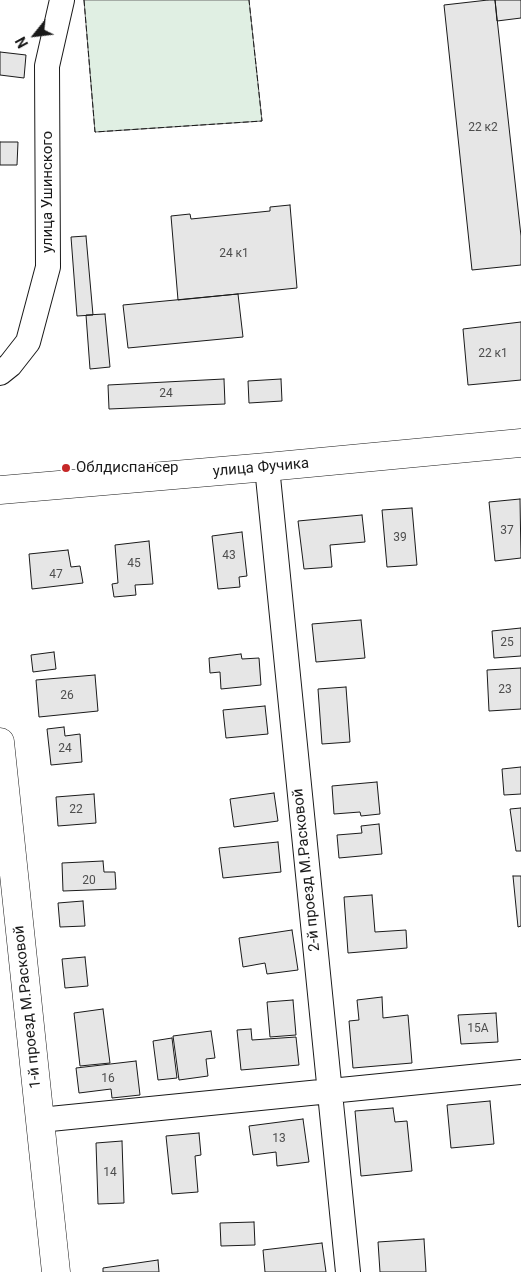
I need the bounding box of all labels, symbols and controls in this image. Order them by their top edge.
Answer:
north arrow [10,10,60,60]
text: N [12,34,31,50]
house number: 22 к2 [468,121,498,135]
street label: улица Ушинского [39,131,57,253]
house number: 24 к1 [219,247,249,261]
house number: 22 к1 [478,347,508,361]
house number: 24 [159,387,173,401]
street label: улица Фучика [212,455,310,481]
place label: Облдиспансер [76,459,179,477]
marker: Облдиспансер [60,462,72,474]
house number: 37 [500,524,514,538]
house number: 39 [393,531,407,545]
house number: 43 [222,549,236,563]
house number: 45 [127,557,141,571]
house number: 47 [49,568,63,582]
house number: 25 [500,636,514,650]
house number: 23 [498,683,512,697]
house number: 26 [60,689,74,703]
house number: 24 [58,742,72,756]
street label: 2-й проезд М.Расковой [289,788,325,952]
house number: 22 [69,803,83,817]
house number: 20 [82,874,96,888]
street label: 1-й проезд М.Расковой [10,925,46,1089]
house number: 15А [467,1022,489,1036]
house number: 16 [101,1072,115,1086]
house number: 13 [272,1132,286,1146]
house number: 14 [103,1166,117,1180]

